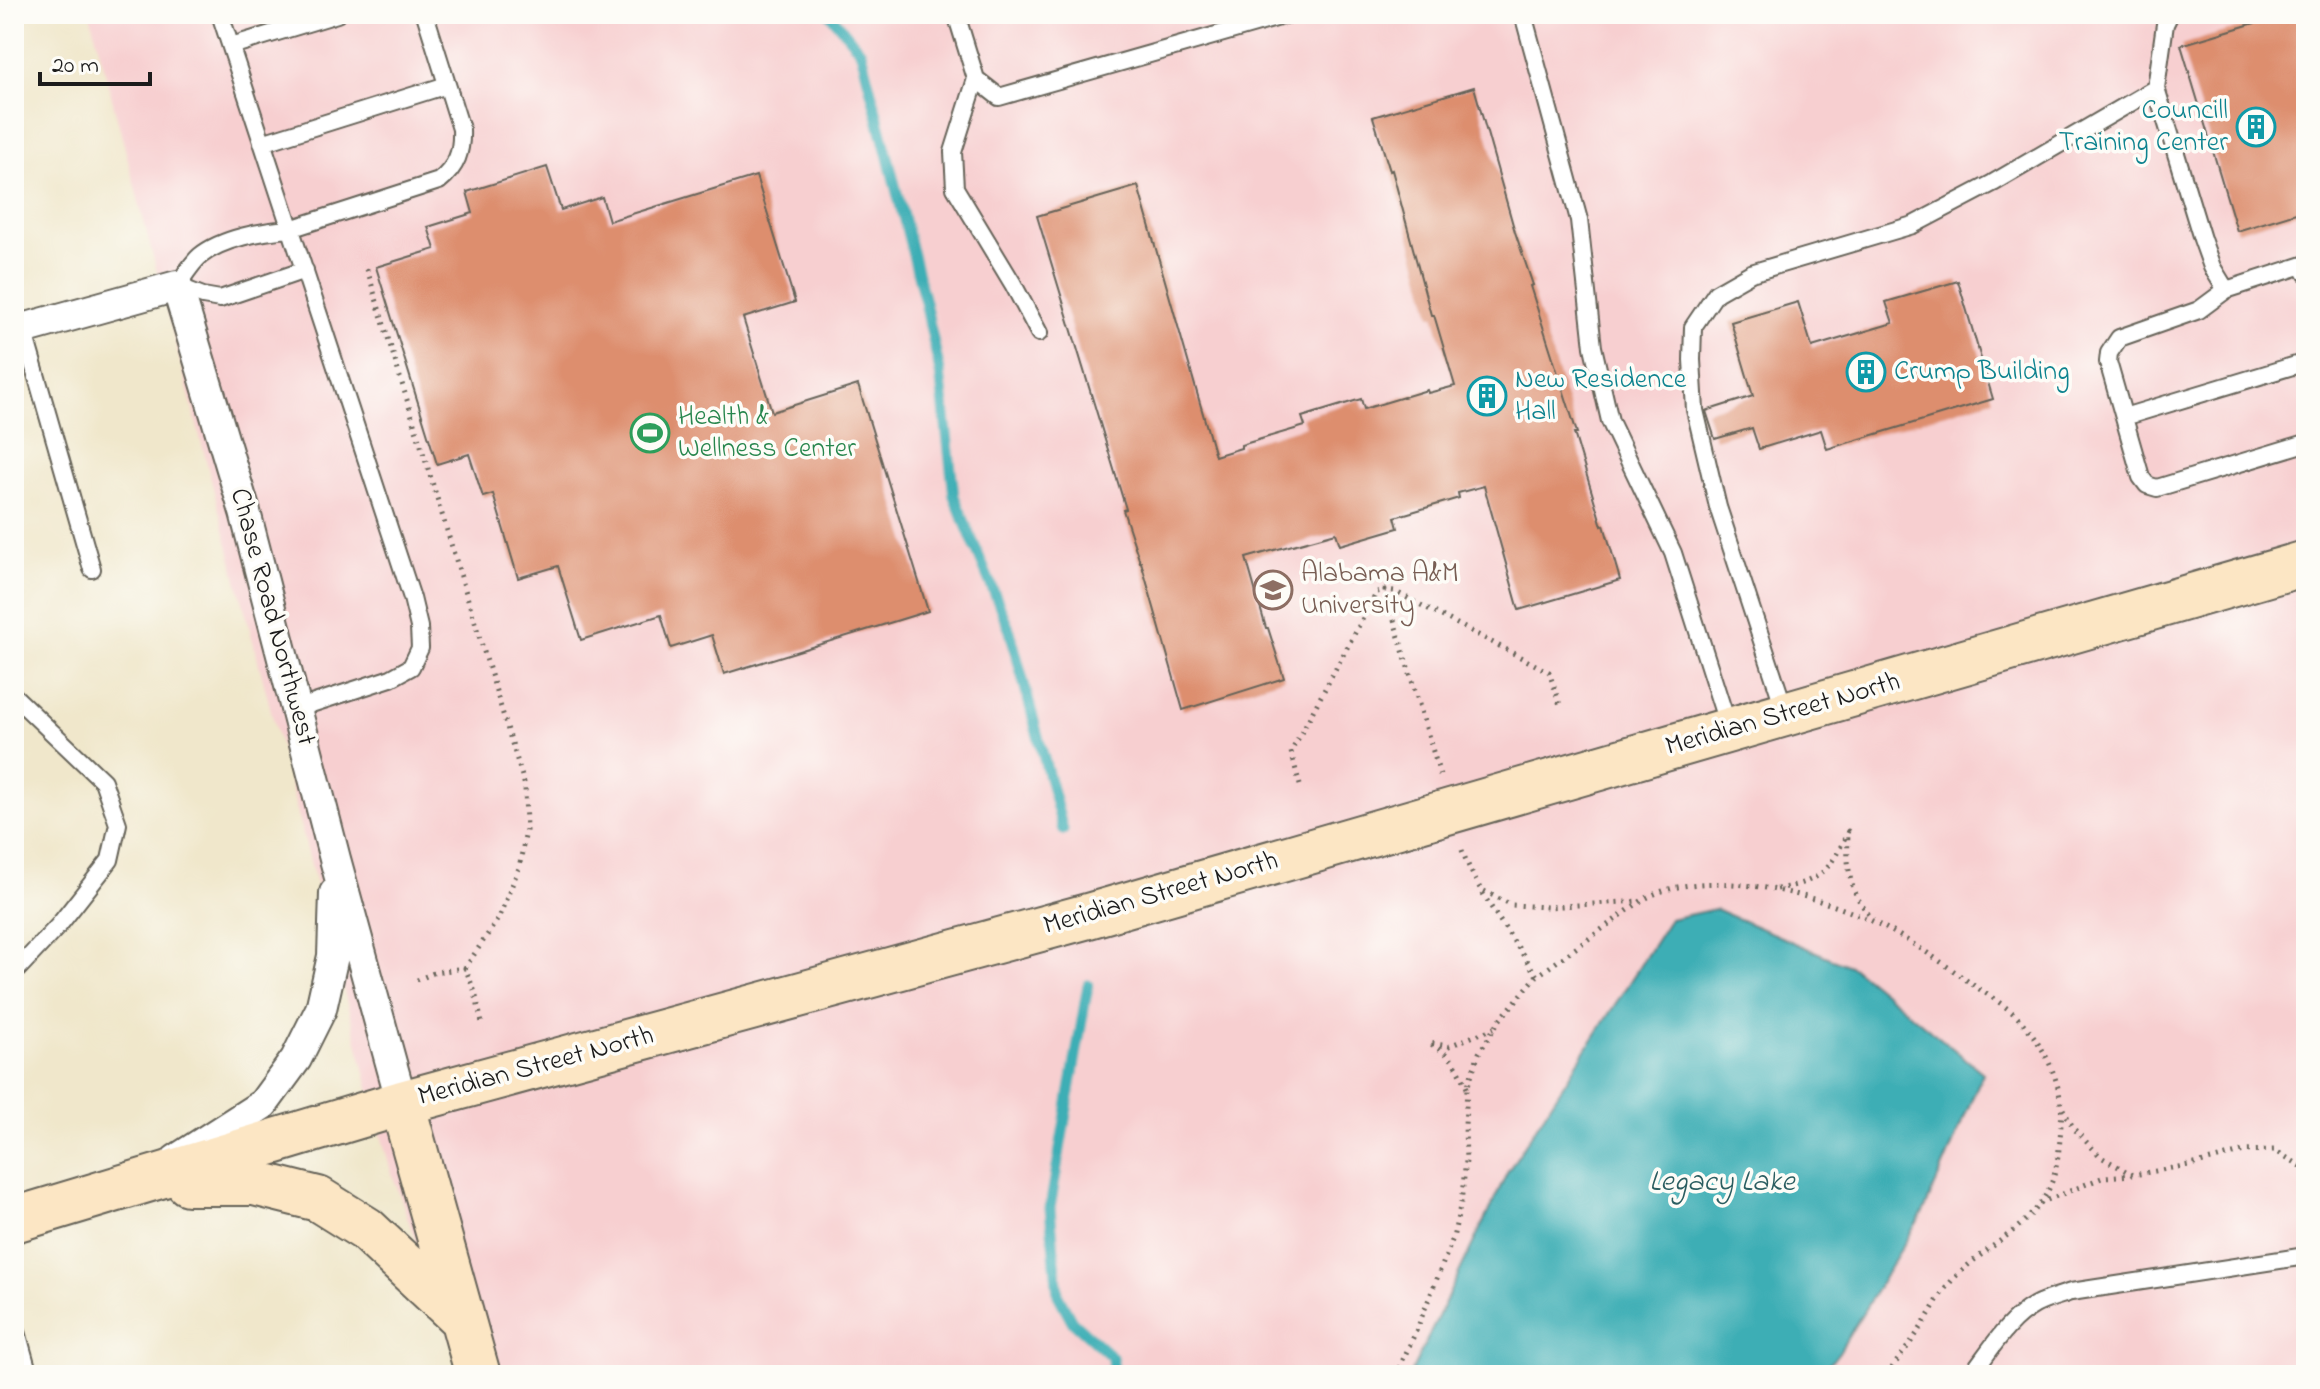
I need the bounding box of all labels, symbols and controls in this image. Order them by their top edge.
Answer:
scale bar [40,36,150,86]
text: 20 m [52,49,99,84]
place label: Councill Training Center [2059,91,2228,164]
building icon: Councill Training Center [2235,106,2277,148]
building icon: Crump Building [1845,351,1887,393]
place label: Crump Building [1894,352,2070,393]
place label: New Residence Hall [1515,360,1687,433]
building icon: New Residence Hall [1466,375,1508,417]
place label: Health & Wellness Center [678,397,856,470]
sports icon: Health & Wellness Center [629,412,671,454]
street label: Chase Road Northwest [218,484,326,750]
place label: Alabama A&M University [1301,554,1459,627]
school or university icon: Alabama A&M University [1252,569,1294,611]
street label: Meridian Street North [1661,662,1905,768]
street label: Meridian Street North [1039,841,1283,947]
street label: Meridian Street North [414,1016,658,1118]
water label: Legacy Lake [1649,1161,1796,1205]

